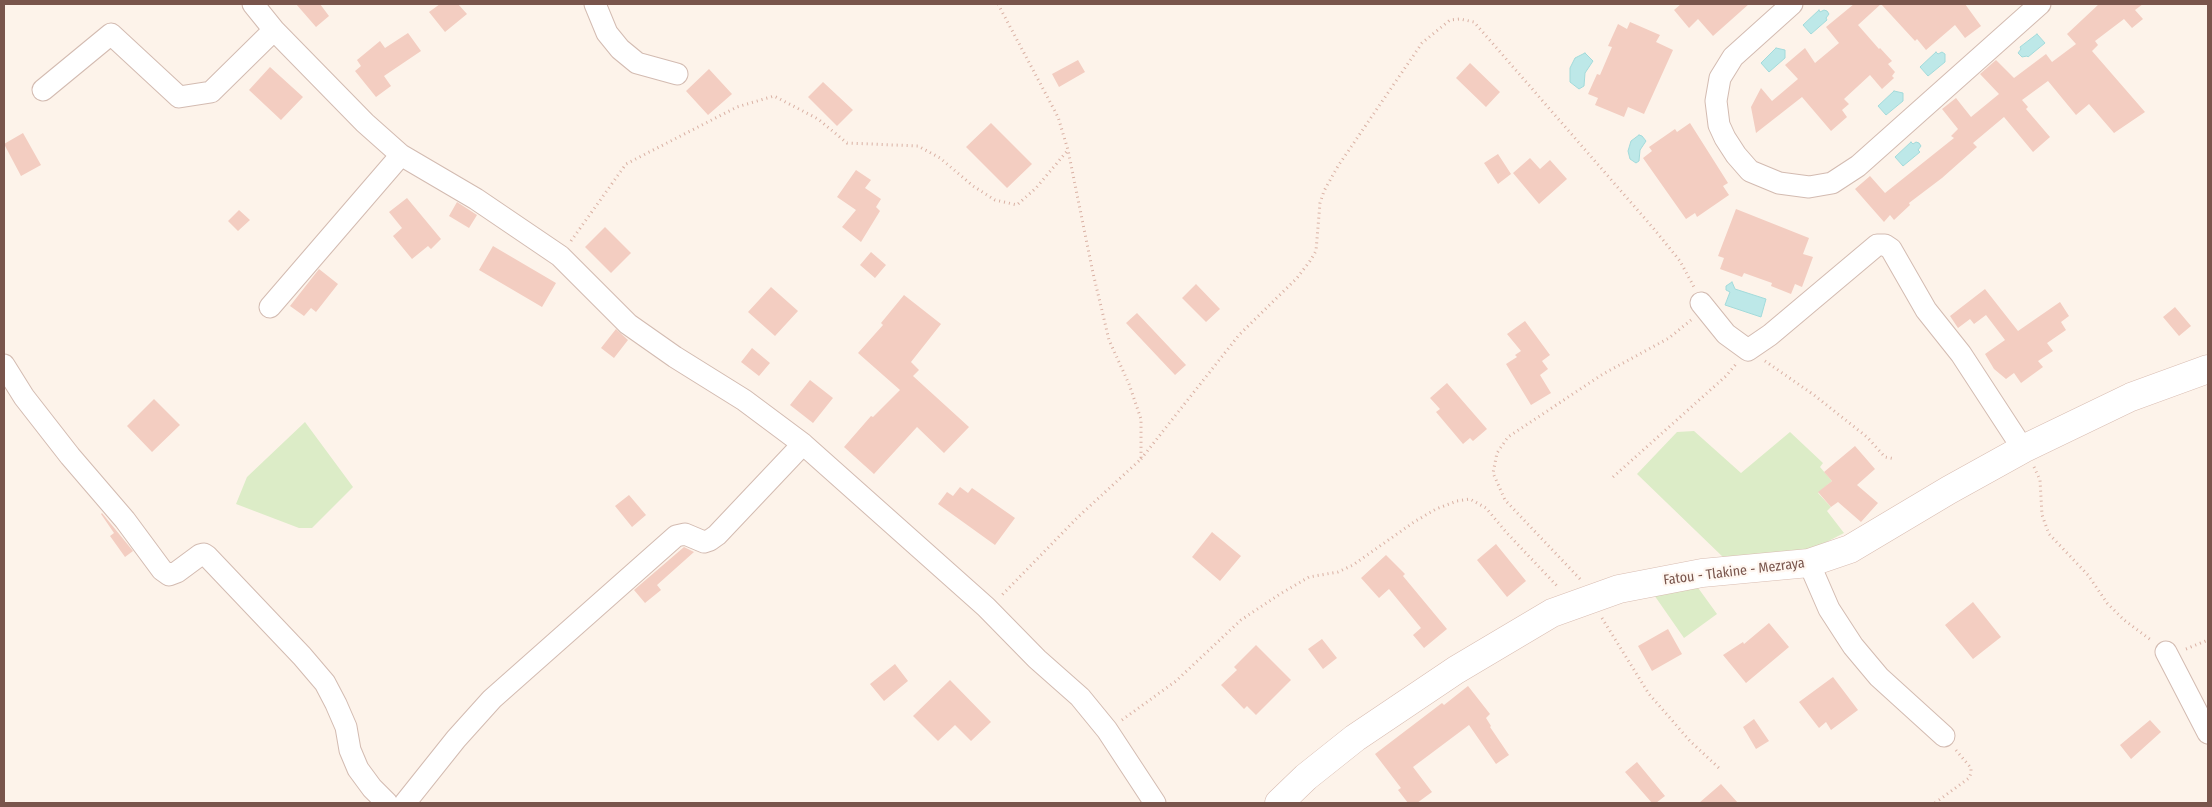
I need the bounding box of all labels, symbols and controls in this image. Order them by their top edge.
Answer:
street label: Fatou - Tlakine - Mezraya [1662,555,1806,589]

